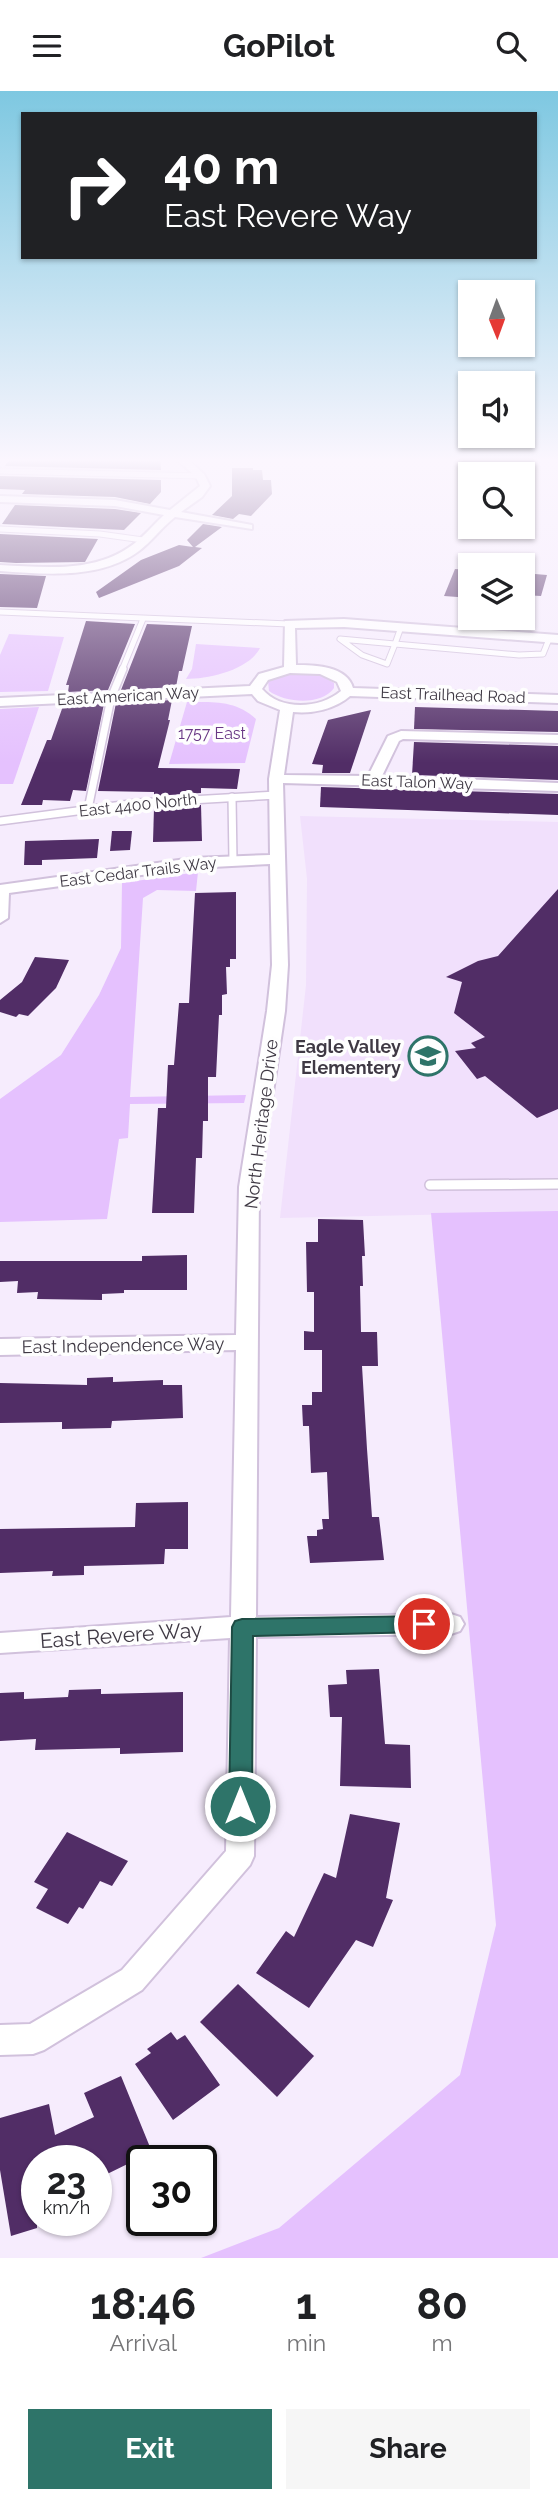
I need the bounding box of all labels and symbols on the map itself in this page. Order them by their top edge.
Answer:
north arrow [458,280,536,357]
street label: East American Way [56,683,200,709]
street label: East Trailhead Road [380,683,526,707]
park label: 1757 East [178,724,247,743]
street label: East Talon Way [361,771,473,793]
street label: East 4400 North [78,789,198,821]
street label: East Cedar Trails Way [58,853,218,891]
school or university icon: Eagle Valley Elementery [407,1035,449,1077]
place label: Eagle Valley Elementery [295,1036,401,1078]
street label: North Heritage Drive [240,1037,282,1210]
street label: East Independence Way [22,1333,225,1357]
pin [394,1594,454,1654]
street label: East Revere Way [39,1617,203,1653]
position arrow [203,1769,277,1843]
speed limit sign: 30 [126,2145,217,2236]

